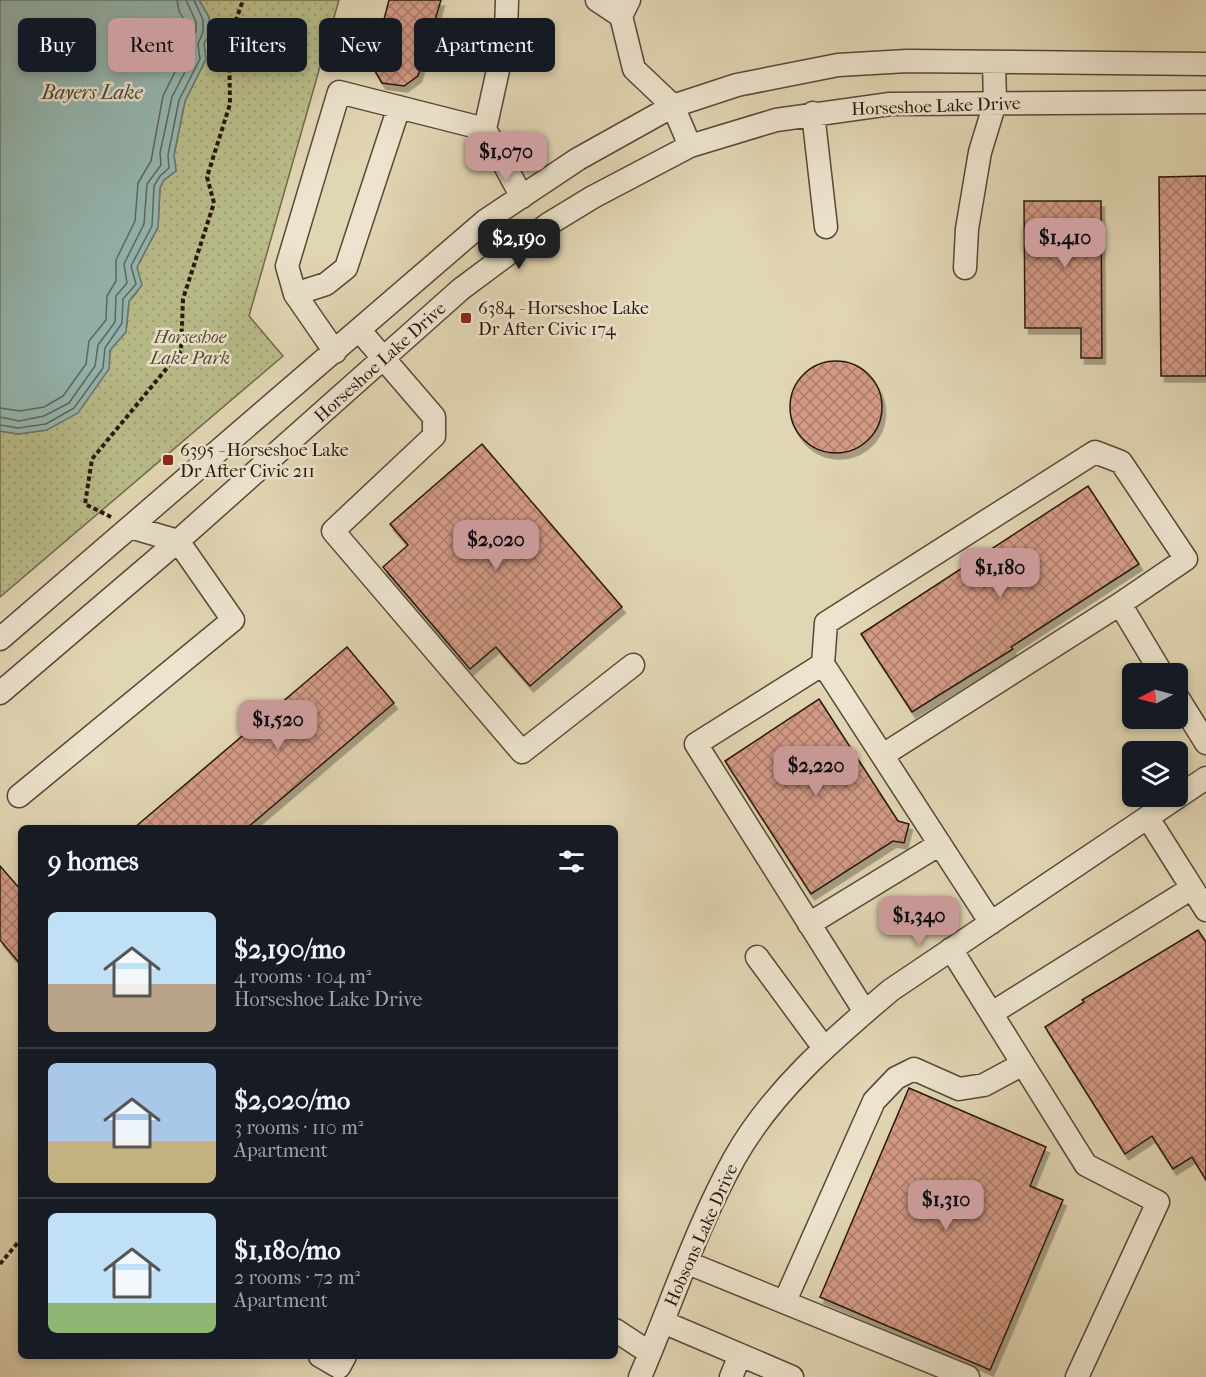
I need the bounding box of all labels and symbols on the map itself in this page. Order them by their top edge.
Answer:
water label: Bayers Lake [41,81,143,104]
street label: Horseshoe Lake Drive [851,93,1021,120]
pin: $1,070 [457,132,555,183]
pin: $1,410 [1016,218,1114,269]
pin: $2,190 [470,219,568,270]
street label: Horseshoe Lake Drive [310,298,450,427]
place label: 6384 - Horseshoe Lake Dr After Civic 174 [478,298,649,340]
marker: 6384 - Horseshoe Lake Dr After Civic 174 [459,311,473,325]
park label: Horseshoe Lake Park [148,327,230,369]
place label: 6395 - Horseshoe Lake Dr After Civic 211 [180,440,349,482]
marker: 6395 - Horseshoe Lake Dr After Civic 211 [161,453,175,467]
pin: $2,020 [447,520,545,571]
pin: $1,180 [951,548,1049,599]
north arrow [1122,663,1188,729]
pin: $1,520 [229,700,327,751]
pin: $2,220 [767,746,865,797]
pin: $1,340 [870,896,968,947]
street label: Hobsons Lake Drive [661,1160,742,1310]
pin: $1,310 [897,1180,995,1231]

